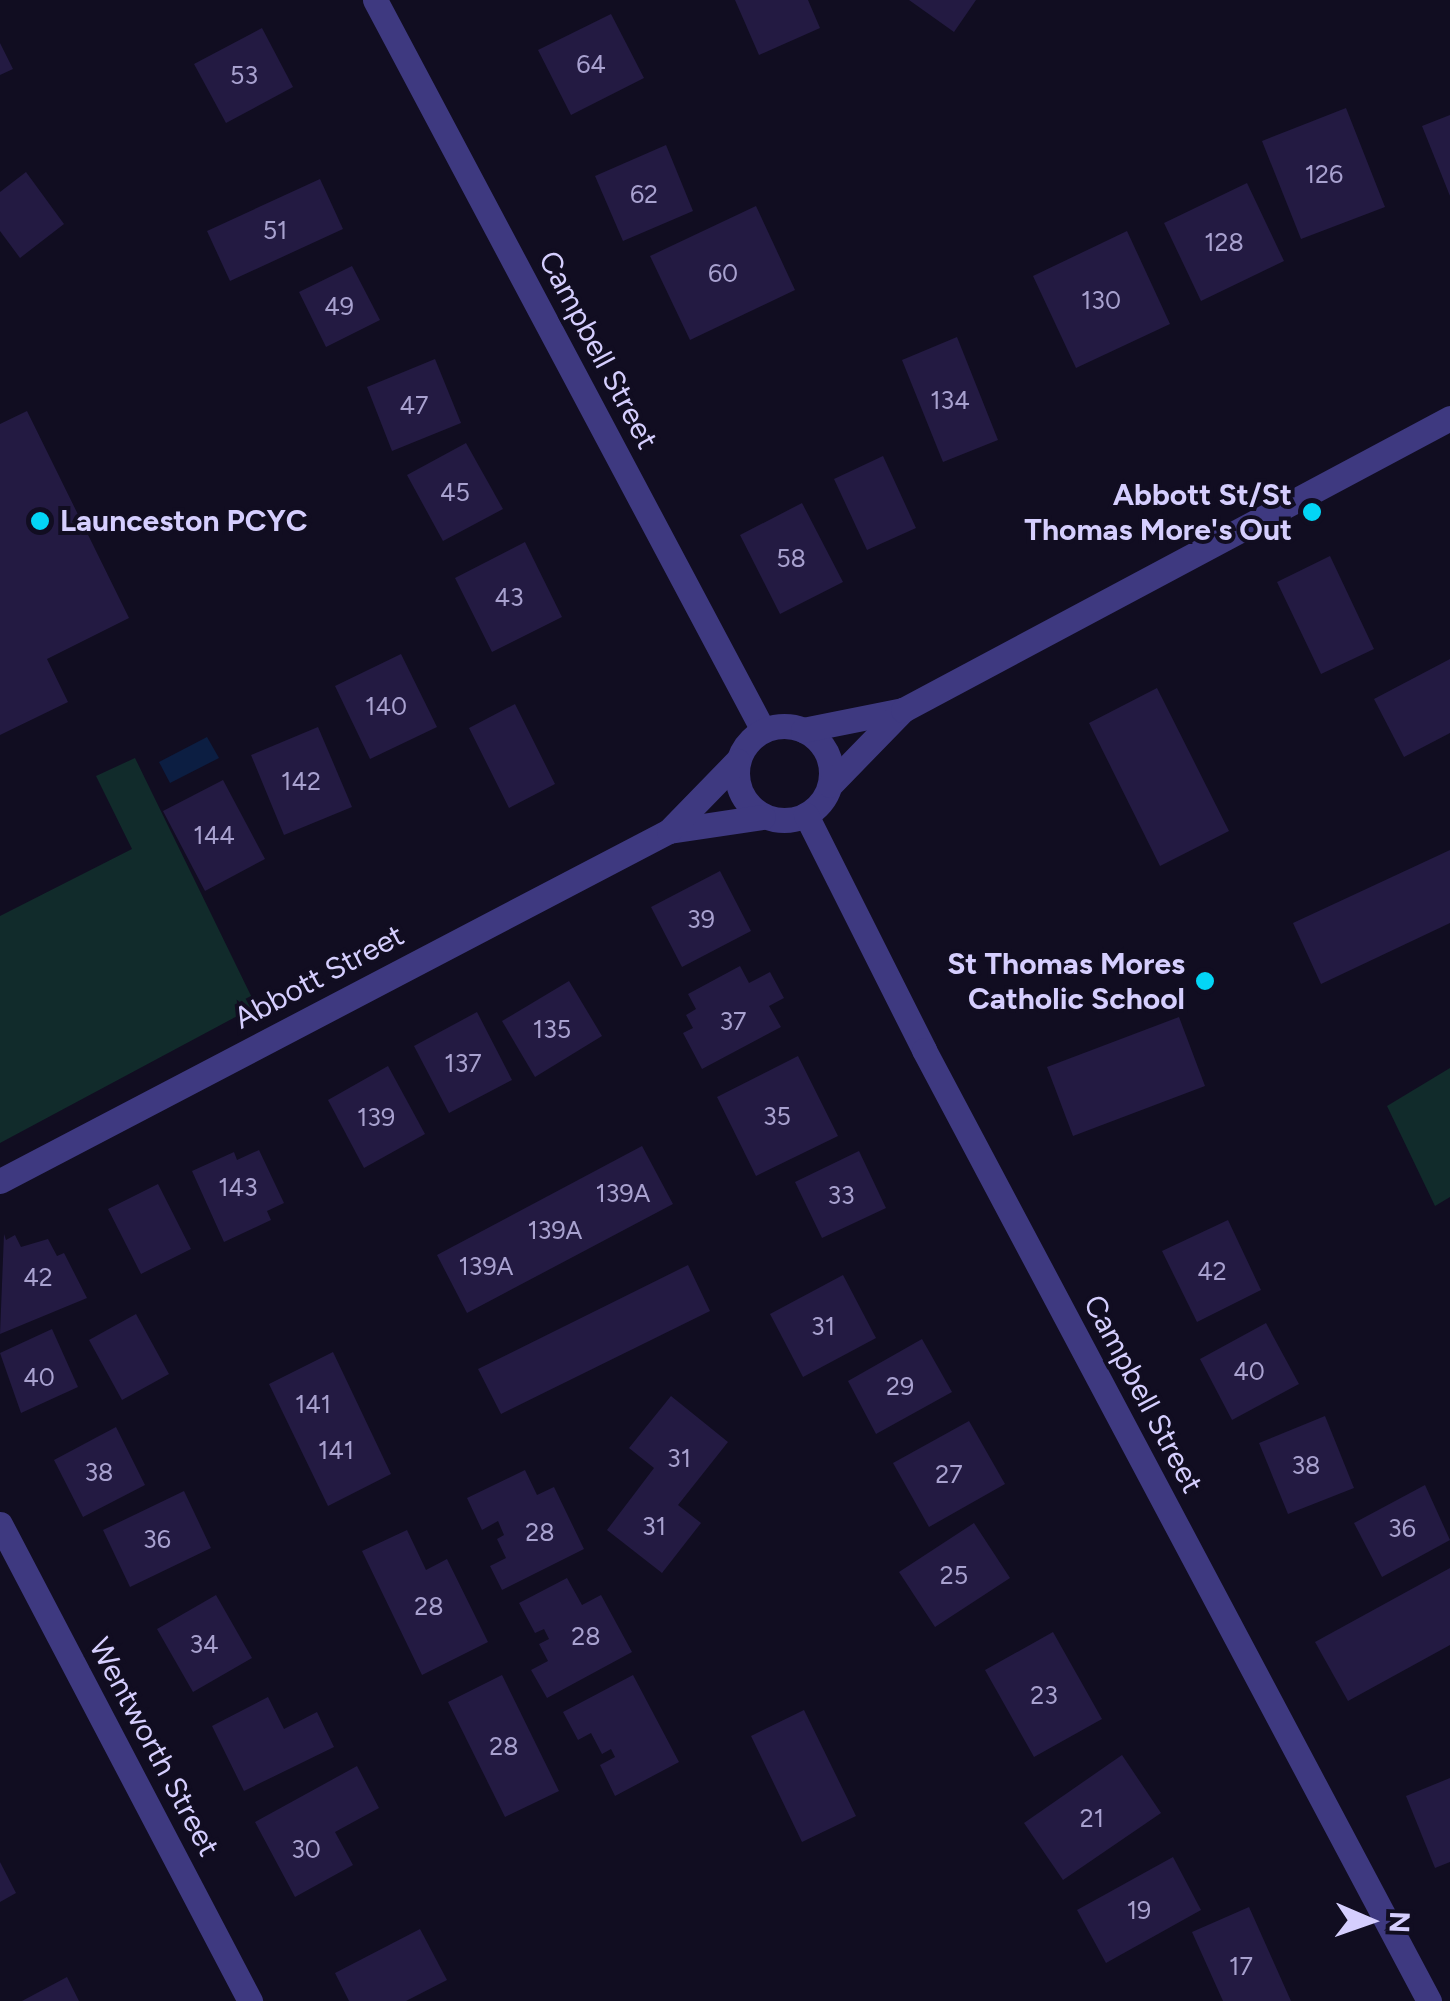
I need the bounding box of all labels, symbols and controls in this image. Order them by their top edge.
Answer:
house number: 64 [576,49,606,79]
house number: 53 [230,60,258,90]
house number: 126 [1305,159,1343,189]
house number: 62 [630,179,658,209]
house number: 51 [263,215,287,245]
house number: 128 [1204,227,1244,257]
street label: Campbell Street [531,245,665,455]
house number: 60 [708,258,738,288]
house number: 130 [1081,285,1121,315]
house number: 49 [324,291,354,321]
house number: 134 [930,385,970,415]
house number: 47 [400,390,428,420]
house number: 45 [440,477,470,507]
place label: Abbott St/St Thomas More's Out [1024,477,1292,548]
marker: Abbott St/St Thomas More's Out [1301,501,1323,523]
place label: Launceston PCYC [60,503,308,539]
marker: Launceston PCYC [29,510,51,532]
house number: 58 [776,543,806,573]
house number: 43 [494,582,524,612]
house number: 140 [365,691,407,721]
house number: 142 [281,766,321,796]
house number: 144 [193,820,235,850]
house number: 39 [687,904,715,934]
street label: Abbott Street [228,917,410,1037]
place label: St Thomas Mores Catholic School [947,946,1185,1016]
marker: St Thomas Mores Catholic School [1194,970,1216,992]
house number: 37 [719,1006,747,1036]
house number: 135 [533,1014,571,1044]
house number: 137 [444,1048,482,1078]
house number: 35 [763,1101,791,1131]
house number: 139 [357,1102,395,1132]
house number: 143 [218,1172,258,1202]
house number: 139A [596,1178,650,1208]
house number: 33 [827,1180,855,1210]
house number: 139A [528,1215,582,1245]
house number: 139A [459,1251,513,1281]
house number: 42 [1197,1256,1227,1286]
house number: 42 [23,1262,53,1292]
street label: Campbell Street [1076,1289,1210,1499]
house number: 31 [811,1311,835,1341]
house number: 40 [1233,1356,1265,1386]
house number: 40 [23,1362,55,1392]
house number: 29 [886,1371,914,1401]
house number: 141 [295,1389,331,1419]
house number: 141 [318,1435,354,1465]
house number: 31 [667,1443,691,1473]
house number: 38 [1292,1450,1320,1480]
house number: 38 [85,1457,113,1487]
house number: 27 [935,1459,963,1489]
house number: 31 [642,1511,666,1541]
house number: 36 [1388,1513,1416,1543]
house number: 28 [525,1517,555,1547]
house number: 36 [143,1524,171,1554]
house number: 25 [940,1560,968,1590]
house number: 28 [414,1591,444,1621]
house number: 28 [571,1621,601,1651]
house number: 34 [189,1629,219,1659]
street label: Wentworth Street [81,1632,227,1862]
house number: 23 [1030,1680,1058,1710]
house number: 28 [489,1731,519,1761]
house number: 21 [1080,1803,1104,1833]
house number: 30 [291,1834,321,1864]
north arrow [1320,1871,1420,1971]
house number: 19 [1127,1895,1151,1925]
text: N [1383,1911,1417,1933]
house number: 17 [1229,1951,1253,1981]

